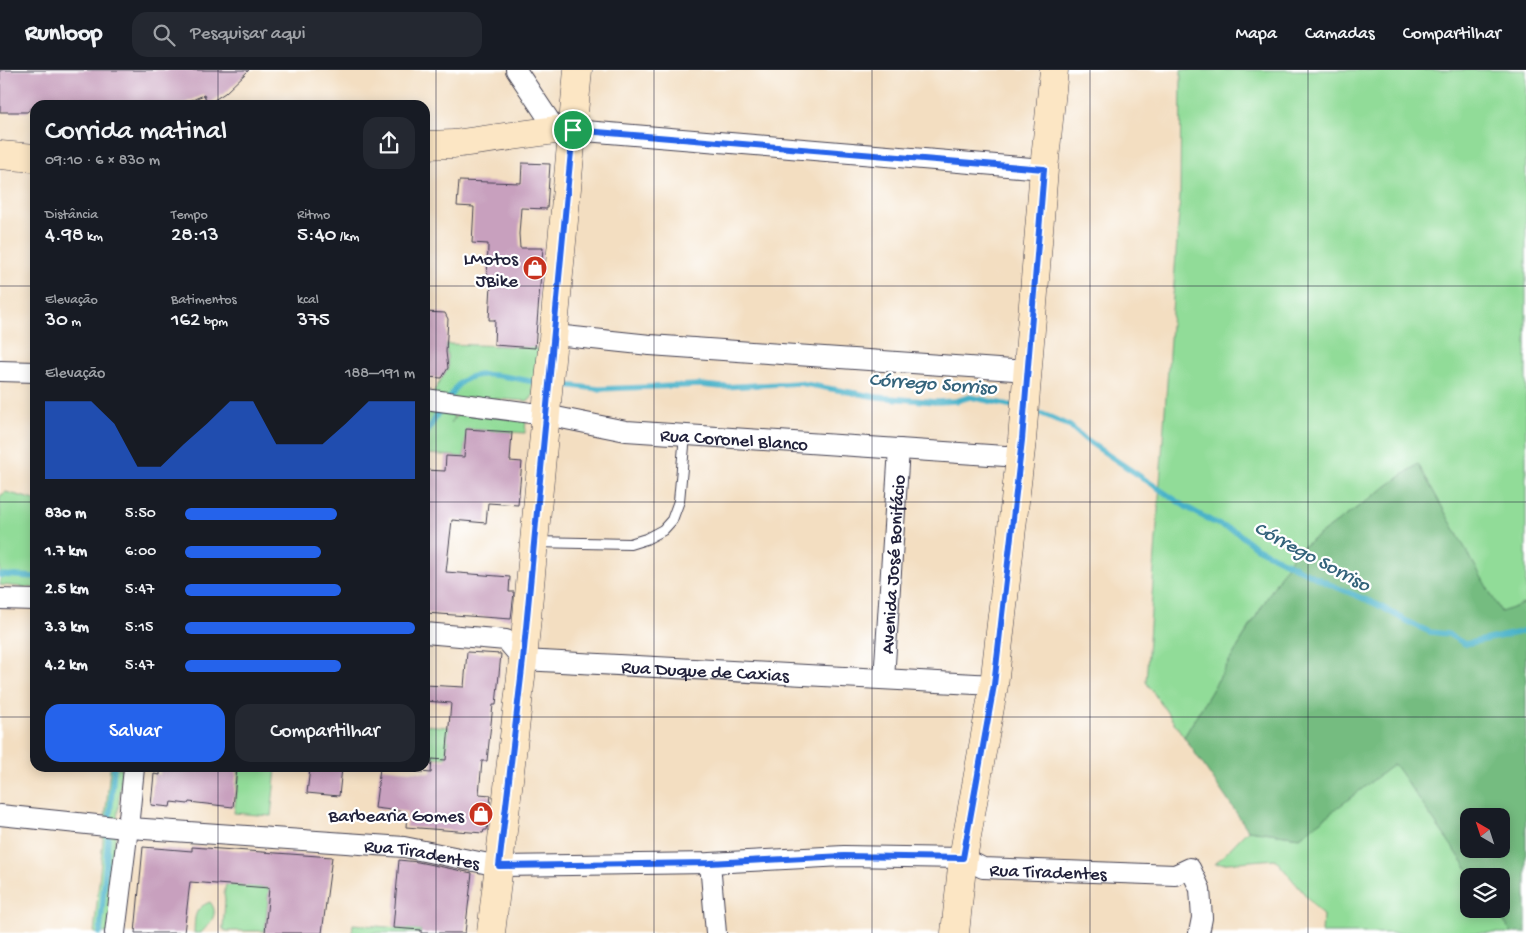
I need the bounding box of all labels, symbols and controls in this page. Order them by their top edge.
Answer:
search box [132,12,482,57]
text: Runloop [25,20,102,49]
icon: search [150,21,178,49]
text: Pesquisar aqui [190,23,306,46]
text: Mapa [1236,24,1277,45]
text: Camadas [1305,24,1375,45]
text: Compartilhar [1403,24,1501,45]
pin [552,109,594,151]
text: Corrida matinal [45,116,227,149]
icon: arrive [559,116,587,144]
button: share [363,117,415,169]
text: 09:10 · 6 × 830 m [45,152,160,171]
text: Distância [45,207,98,224]
text: Tempo [171,207,208,224]
text: Ritmo [297,207,330,224]
text: 4.98 [45,224,84,249]
text: 28:13 [171,224,219,249]
text: 5:40 [297,224,337,249]
text: km [84,229,103,246]
text: /km [337,229,359,246]
place label: LMotos JBike [463,249,519,294]
shop icon: LMotos JBike [522,255,548,281]
text: Elevação [45,292,98,309]
text: Batimentos [171,292,237,309]
text: kcal [297,292,319,309]
text: 30 [45,309,68,334]
text: 162 [171,309,200,334]
text: 375 [297,309,330,334]
text: m [68,314,81,331]
text: bpm [200,314,228,331]
text: Elevação [45,365,105,384]
text: 188–191 m [345,365,415,384]
water label: Córrego Sorriso [868,370,999,402]
street label: Rua Coronel Blanco [659,425,809,458]
street label: Avenida José Bonifácio [878,474,912,655]
text: 830 m [45,505,86,524]
text: 5:50 [125,505,156,524]
water label: Córrego Sorriso [1249,518,1375,599]
text: 1.7 km [45,543,87,562]
text: 6:00 [125,543,156,562]
text: 2.5 km [45,581,89,600]
text: 5:47 [125,581,154,600]
text: 3.3 km [45,619,89,638]
text: 5:15 [125,619,153,638]
text: 4.2 km [45,657,88,676]
text: 5:47 [125,657,154,676]
street label: Rua Duque de Caxias [621,657,790,689]
button: Salvar [45,704,225,762]
button: Compartilhar [235,704,415,762]
shop icon: Barbearia Gomes [468,801,494,827]
place label: Barbearia Gomes [328,806,465,829]
north arrow [1460,808,1510,858]
map controls [1460,808,1510,918]
street label: Rua Tiradentes [363,836,482,877]
street label: Rua Tiradentes [989,860,1108,888]
button: layers [1460,868,1510,918]

